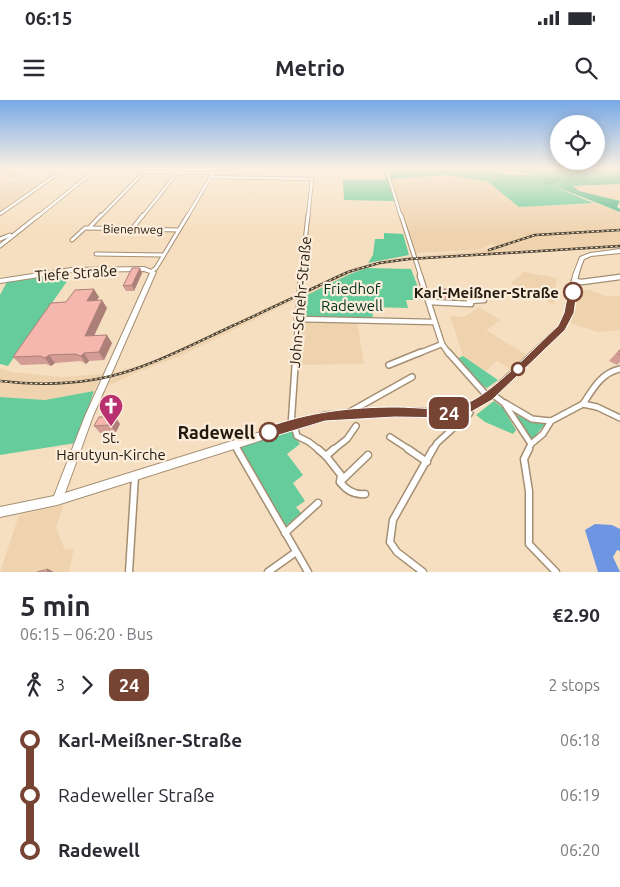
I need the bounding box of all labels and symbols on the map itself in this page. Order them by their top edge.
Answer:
street label: Bienenweg [103,222,163,236]
street label: John-Schehr-Straße [286,235,314,369]
street label: Tiefe Straße [34,262,118,284]
park label: Friedhof Radewell [321,280,383,314]
marker: Karl-Meißner-Straße [563,282,583,302]
place label: Karl-Meißner-Straße [414,284,559,301]
unlabelled marker [511,362,525,376]
church icon: St. Harutyun-Kirche [98,393,124,427]
line badge: 24 [426,397,472,429]
place label: Radewell [177,422,256,442]
marker: Radewell [259,422,279,442]
place label: St. Harutyun-Kirche [56,429,166,463]

